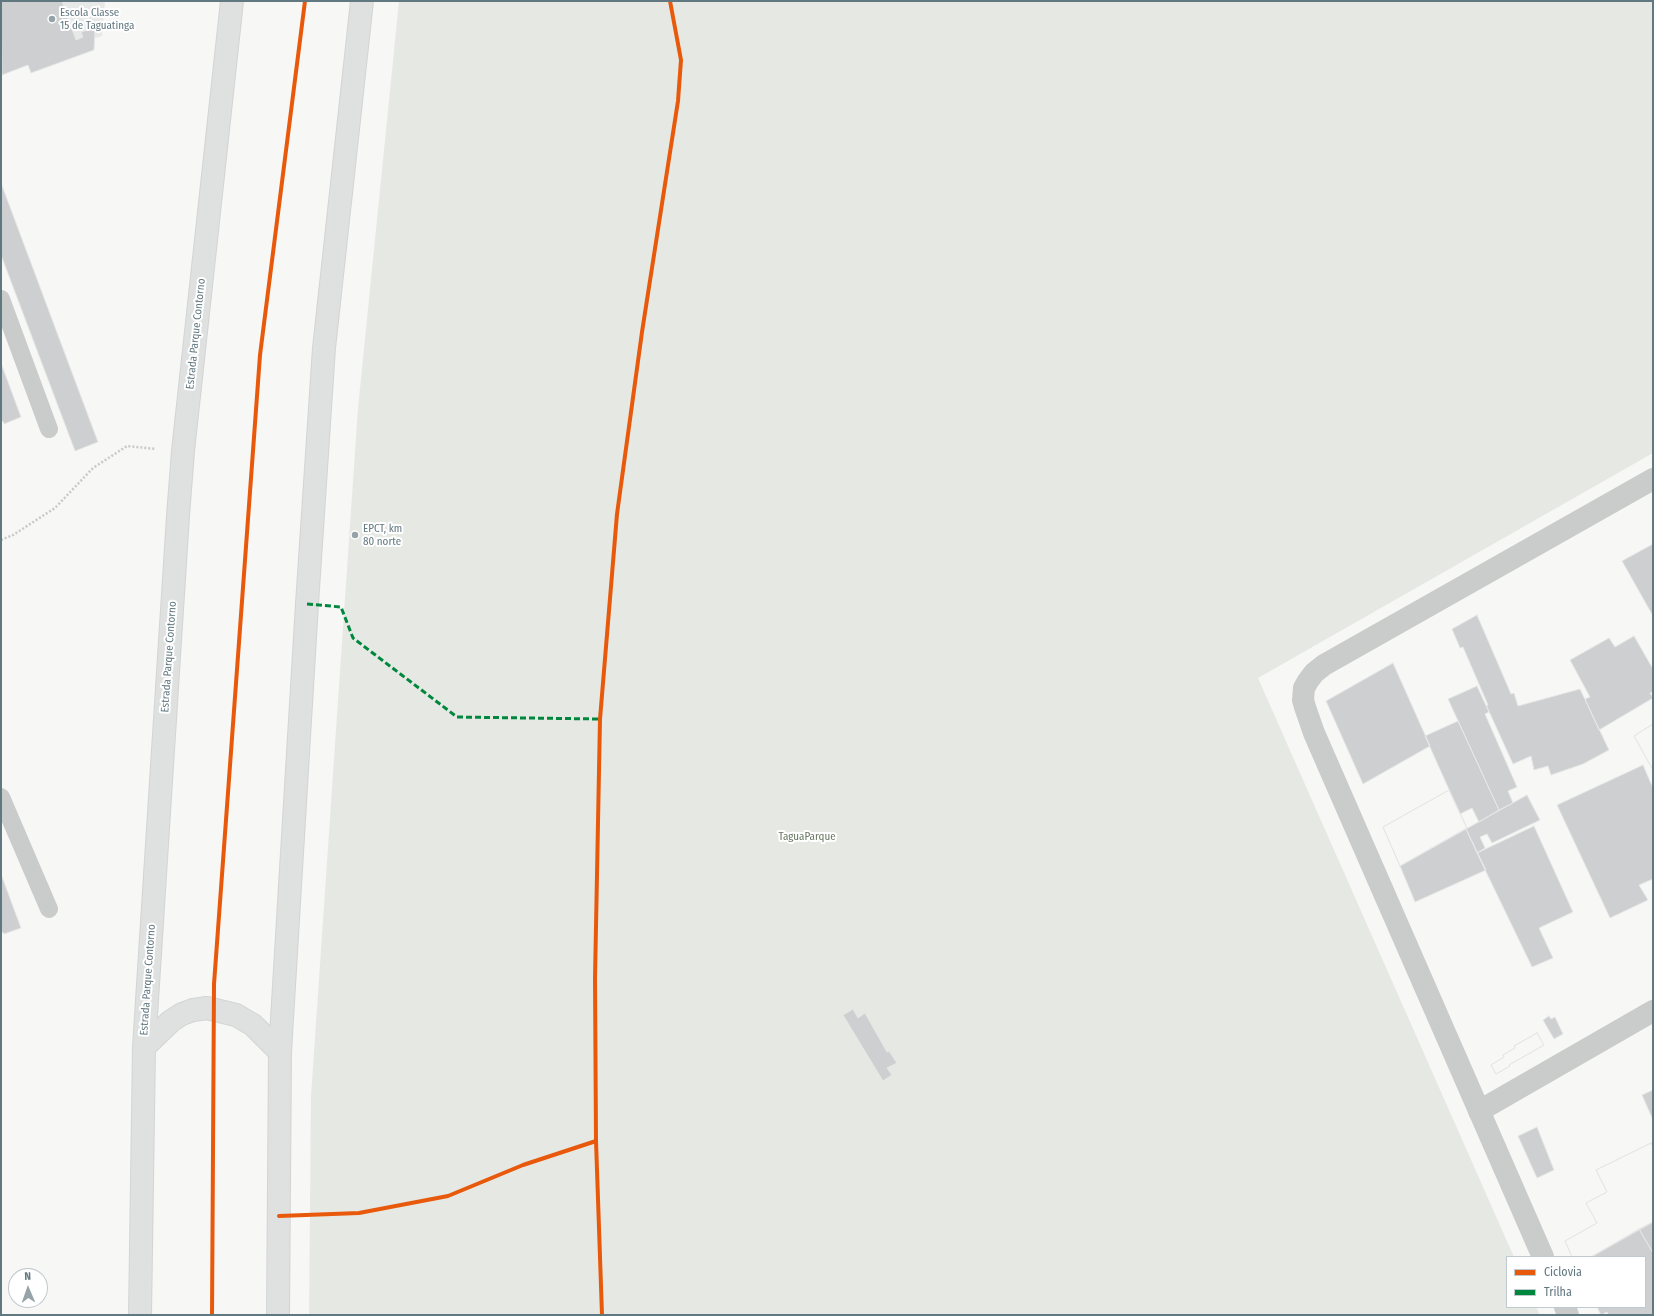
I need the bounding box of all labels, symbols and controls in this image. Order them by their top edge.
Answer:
place label: Escola Classe 15 de Taguatinga [60,6,134,32]
marker: Escola Classe 15 de Taguatinga [47,14,57,24]
street label: Estrada Parque Contorno [184,278,208,390]
place label: EPCT, km 80 norte [363,522,402,548]
marker: EPCT, km 80 norte [350,530,360,540]
street label: Estrada Parque Contorno [159,601,179,713]
park label: TaguaParque [778,830,836,844]
street label: Estrada Parque Contorno [138,924,158,1036]
legend [1506,1256,1646,1308]
text: Ciclovia [1544,1265,1582,1279]
north arrow [8,1268,48,1308]
text: N [24,1270,31,1283]
text: Trilha [1544,1285,1572,1299]

